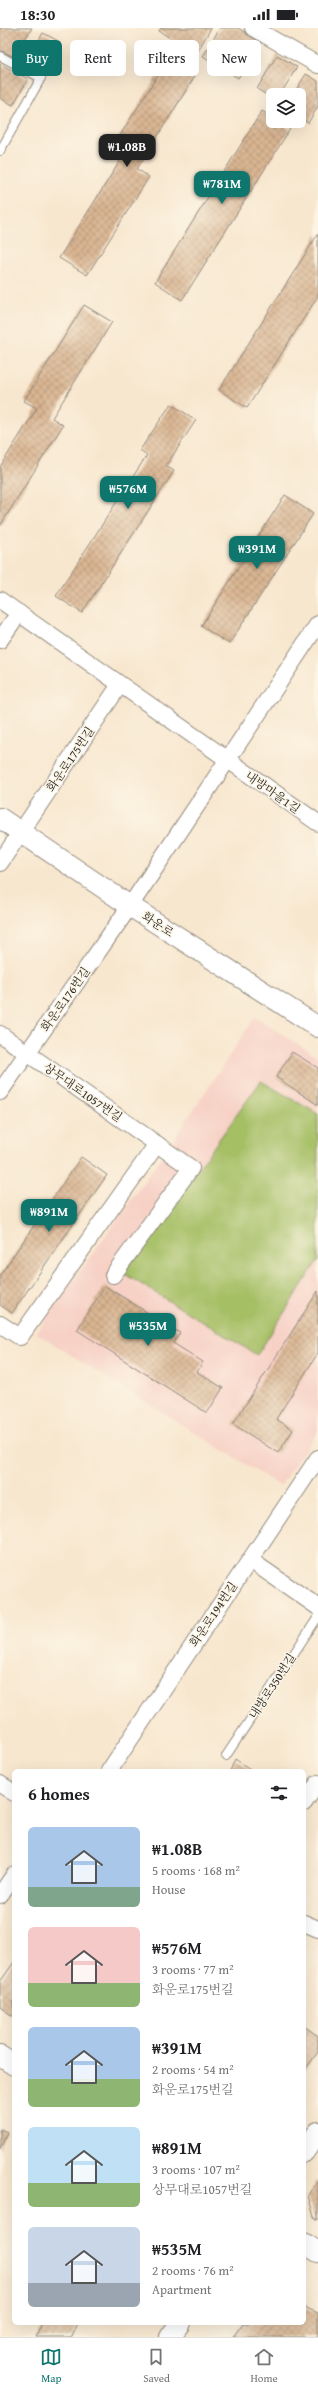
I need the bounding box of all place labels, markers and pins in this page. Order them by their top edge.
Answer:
pin: ₩1.08B [94,134,160,168]
pin: ₩781M [194,171,250,205]
pin: ₩576M [100,476,156,510]
pin: ₩391M [229,536,285,570]
pin: ₩891M [21,1199,77,1233]
pin: ₩535M [120,1313,176,1347]

